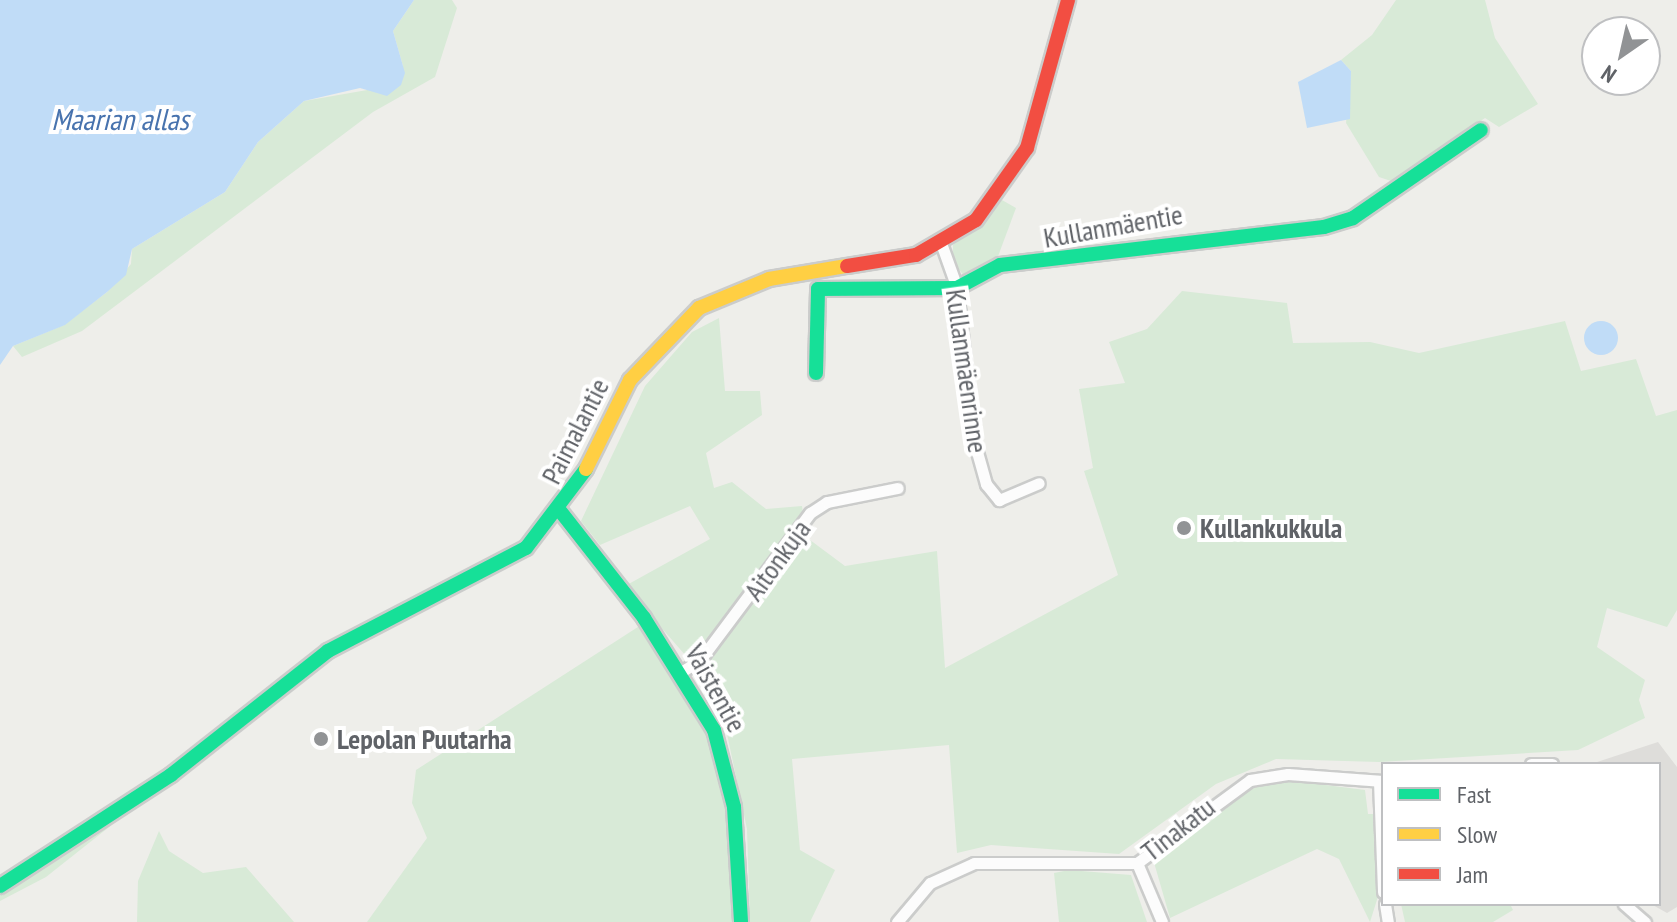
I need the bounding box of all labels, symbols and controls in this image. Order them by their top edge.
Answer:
north arrow [1581,16,1661,96]
text: N [1596,59,1621,89]
water label: Maarian allas [51,101,189,137]
street label: Kullanmäentie [1041,197,1185,255]
street label: Kullanmäenrinne [939,287,995,455]
street label: Paimalantie [534,373,616,489]
place label: Kullankukkula [1200,511,1342,545]
street label: Aitonkuja [737,513,817,607]
marker: Kullankukkula [1175,519,1193,537]
street label: Vaistentie [678,638,754,738]
place label: Lepolan Puutarha [337,722,512,756]
marker: Lepolan Puutarha [312,730,330,748]
legend [1381,762,1661,906]
text: Fast [1457,779,1491,810]
street label: Tinakatu [1135,790,1221,868]
text: Slow [1457,819,1497,850]
text: Jam [1457,859,1488,890]

